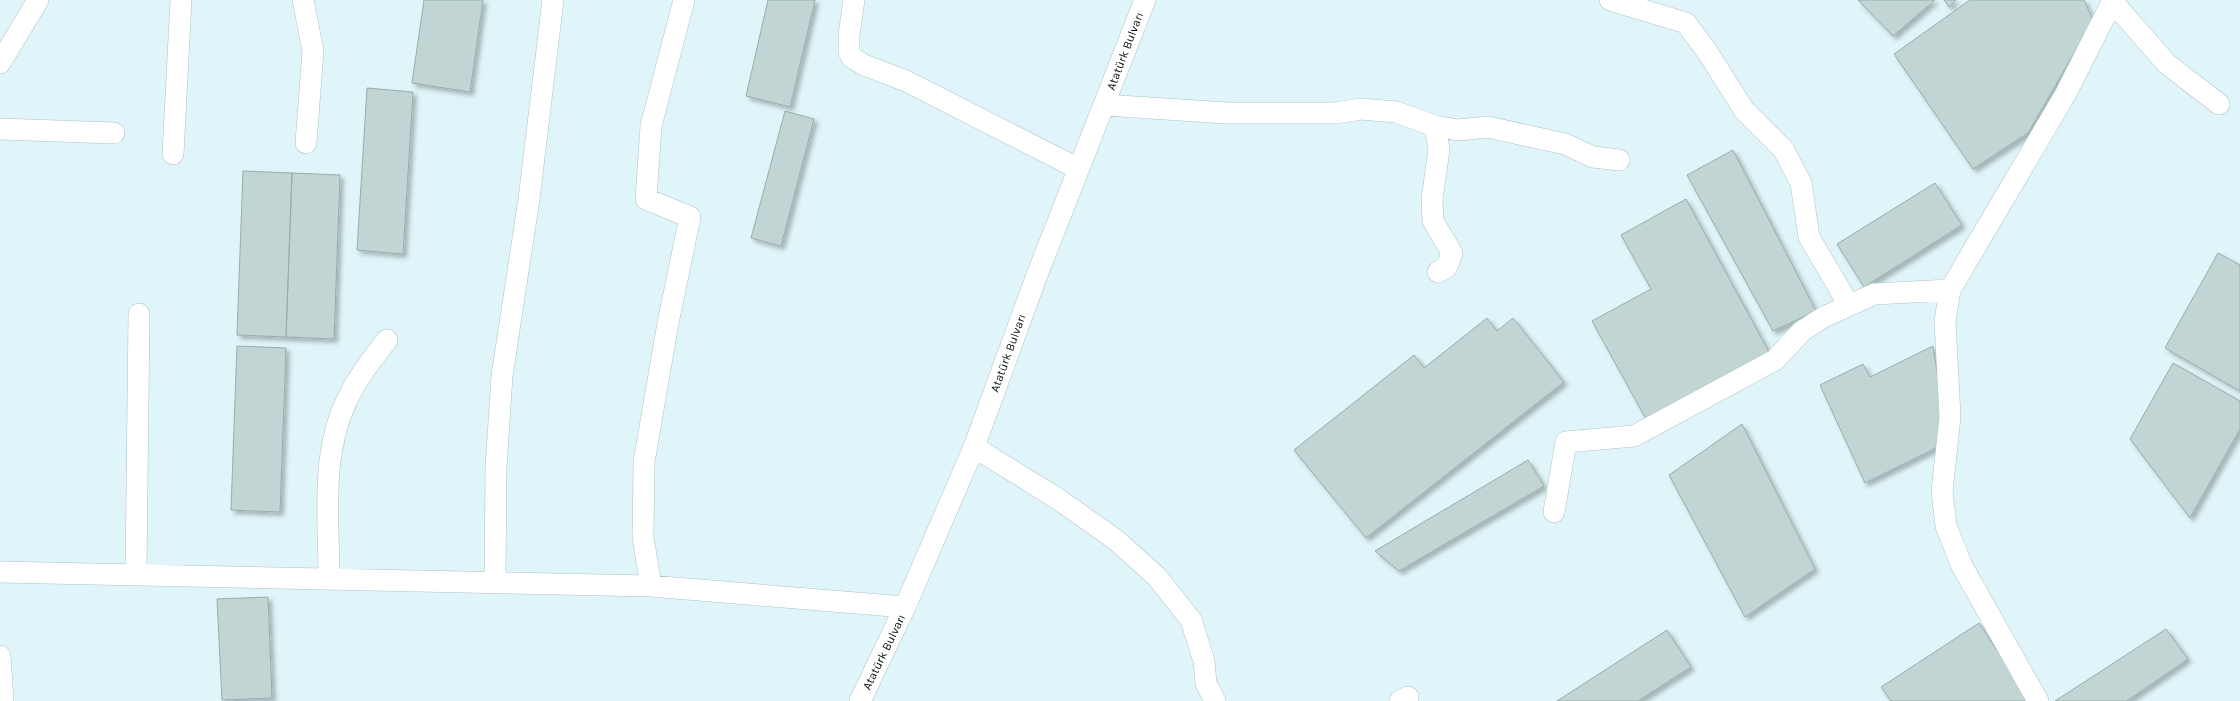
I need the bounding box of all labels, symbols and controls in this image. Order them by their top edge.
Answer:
street label: Atatürk Bulvarı [1104,10,1146,92]
street label: Atatürk Bulvarı [987,312,1029,394]
street label: Atatürk Bulvarı [860,612,908,692]

